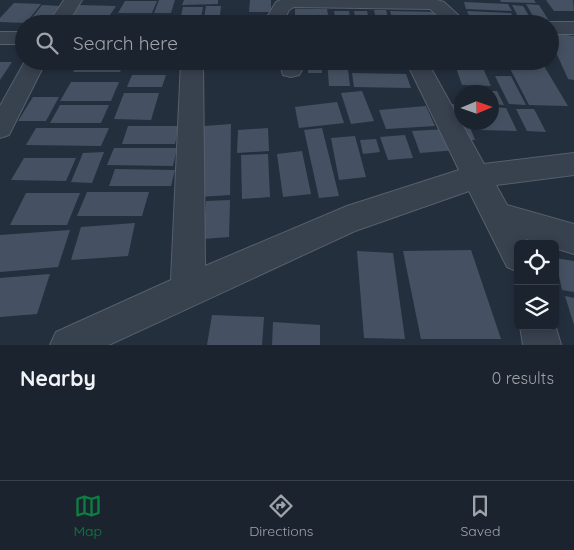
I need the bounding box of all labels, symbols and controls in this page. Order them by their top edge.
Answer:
search box [15,15,559,70]
icon: search [33,29,61,57]
text: Search here [73,31,178,55]
north arrow [454,85,499,130]
map controls [514,240,559,330]
button: locate [514,240,559,285]
button: layers [514,285,559,330]
text: Nearby [20,365,96,391]
text: 0 results [492,368,554,388]
tab: Map [74,492,102,540]
tab: Directions [249,492,313,540]
tab: Saved [460,492,500,540]

